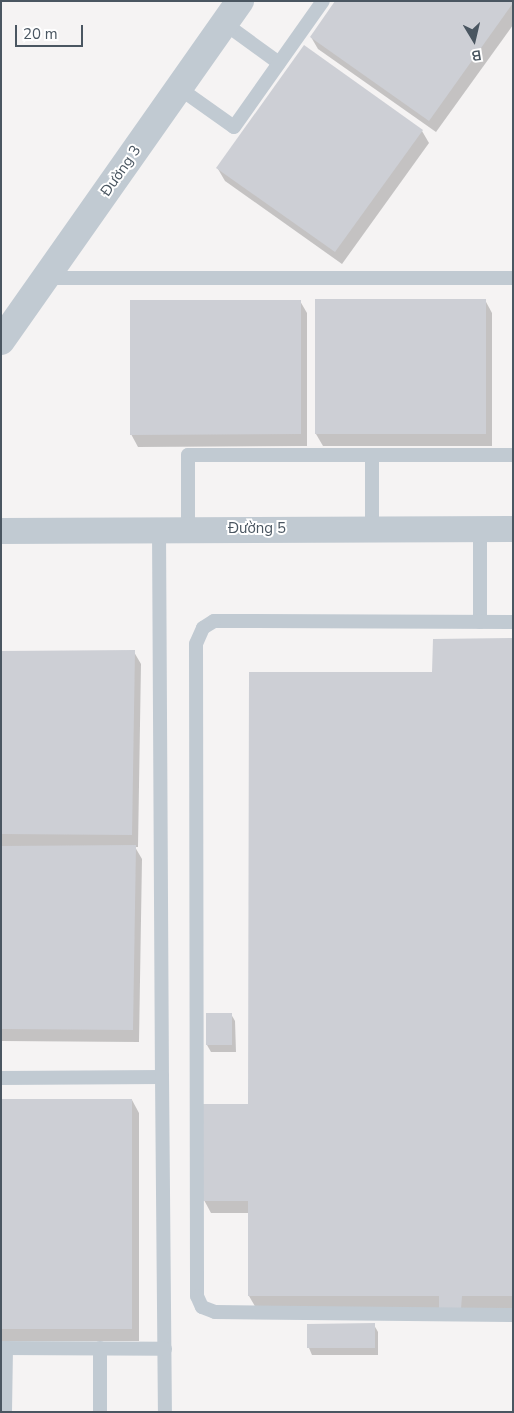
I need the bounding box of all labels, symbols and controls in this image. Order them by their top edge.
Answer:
scale bar [18,15,85,47]
north arrow [449,15,499,65]
text: 20 m [23,24,58,44]
text: B [470,45,483,65]
street label: Đường 3 [97,142,145,200]
street label: Đường 5 [228,520,286,538]

